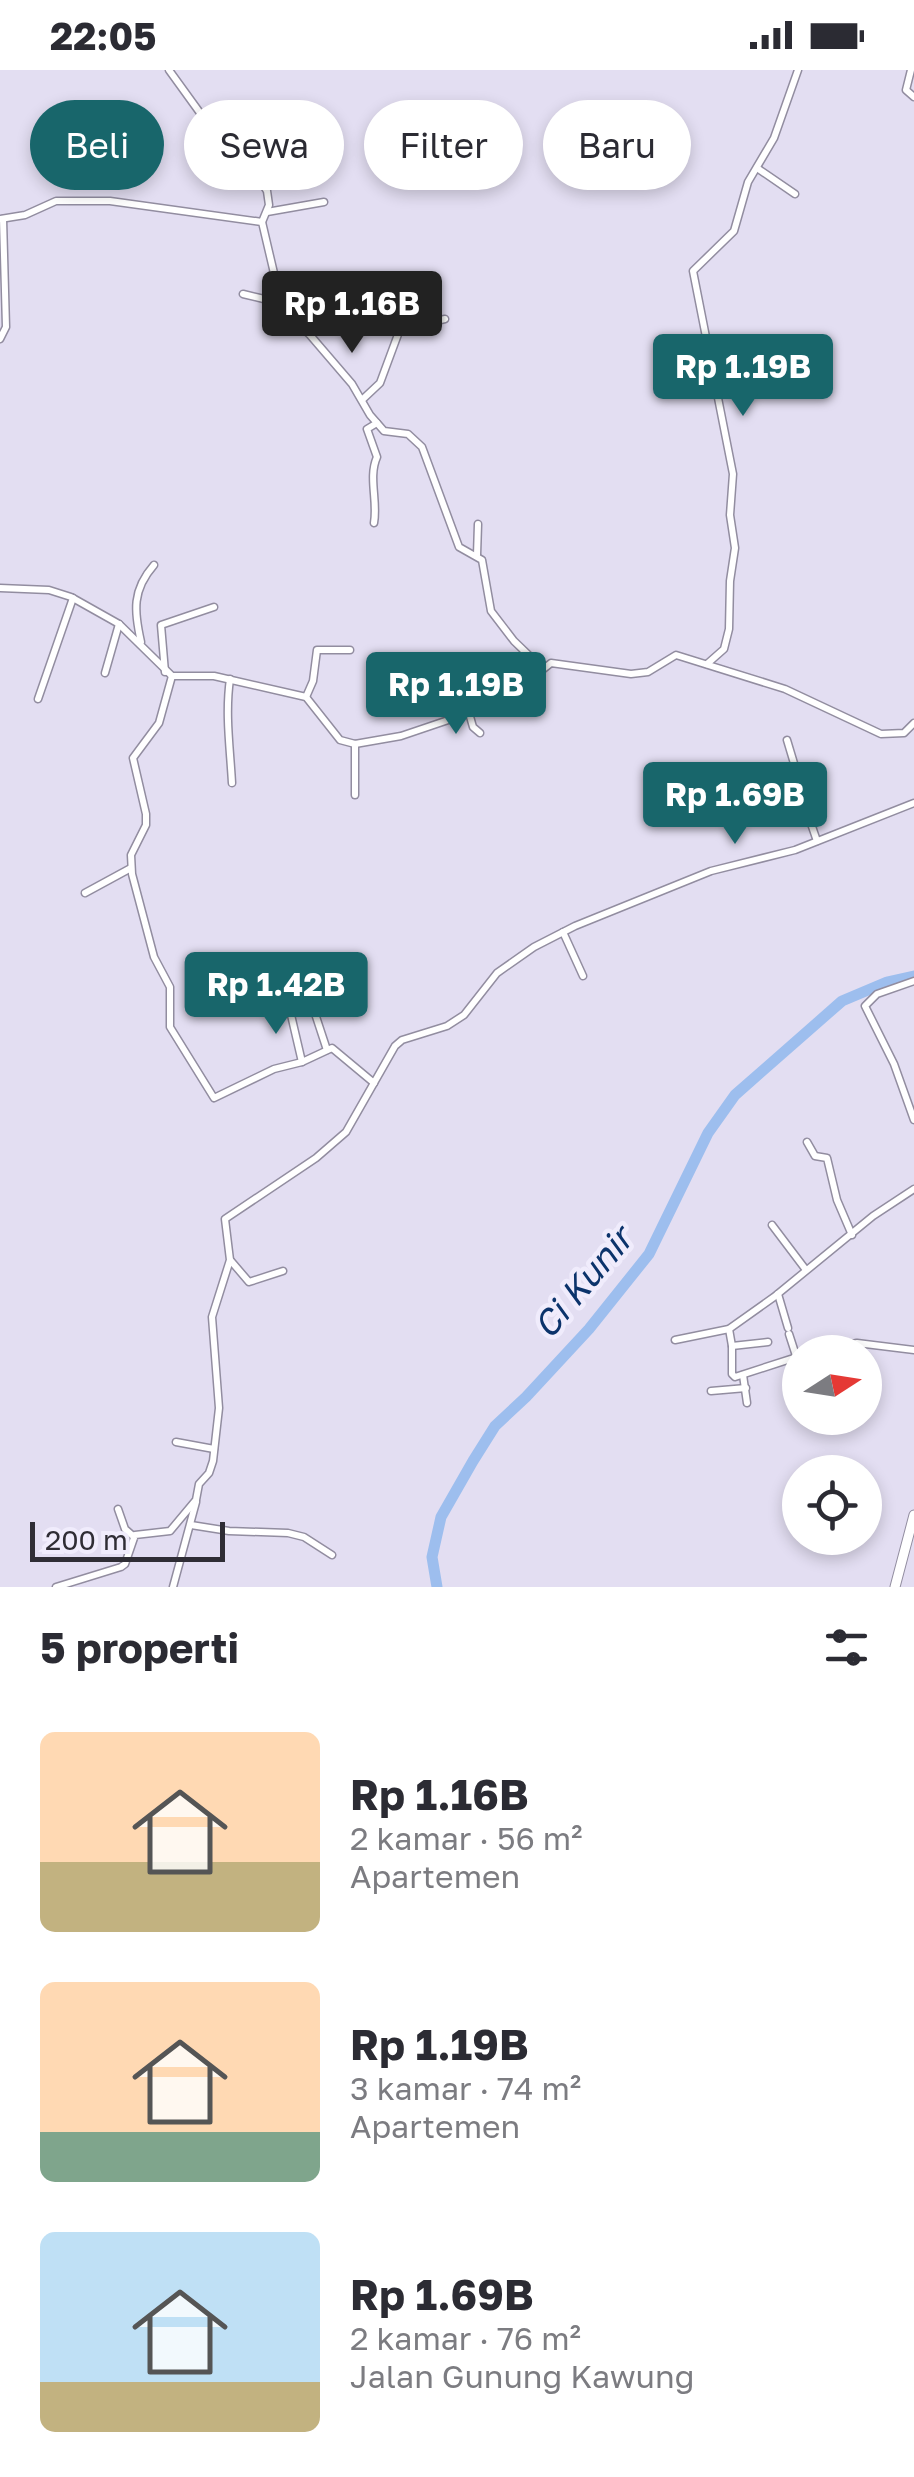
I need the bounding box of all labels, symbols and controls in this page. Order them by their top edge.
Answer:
text: 22:05 [50,13,156,58]
chip: Beli [30,100,164,190]
chip: Sewa [184,100,344,190]
chip: Filter [364,100,523,190]
chip: Baru [543,100,691,190]
pin: Rp 1.16B [249,271,455,356]
text: Rp 1.16B [284,284,420,322]
pin: Rp 1.19B [640,334,846,419]
text: Rp 1.19B [675,347,811,385]
pin: Rp 1.19B [353,652,559,737]
text: Rp 1.19B [388,665,524,703]
pin: Rp 1.69B [632,762,838,847]
text: Rp 1.69B [665,775,805,813]
pin: Rp 1.42B [173,952,379,1037]
text: Rp 1.42B [207,965,345,1003]
water label: Ci Kunir [524,1215,643,1346]
north arrow [782,1335,882,1435]
map controls [782,1335,882,1555]
button: locate [782,1455,882,1555]
scale bar [30,1517,225,1562]
text: 200 m [45,1523,128,1556]
icon: filters [819,1620,874,1675]
text: 5 properti [40,1622,239,1672]
text: Rp 1.16B [350,1769,529,1819]
icon: home [120,1772,240,1892]
text: 2 kamar · 56 m² [350,1819,583,1857]
text: Apartemen [350,1857,520,1895]
text: Rp 1.19B [350,2019,529,2069]
icon: home [120,2022,240,2142]
text: 3 kamar · 74 m² [350,2069,581,2107]
text: Apartemen [350,2107,520,2145]
text: Rp 1.69B [350,2269,534,2319]
icon: home [120,2272,240,2392]
text: 2 kamar · 76 m² [350,2319,581,2357]
text: Jalan Gunung Kawung [350,2357,694,2395]

